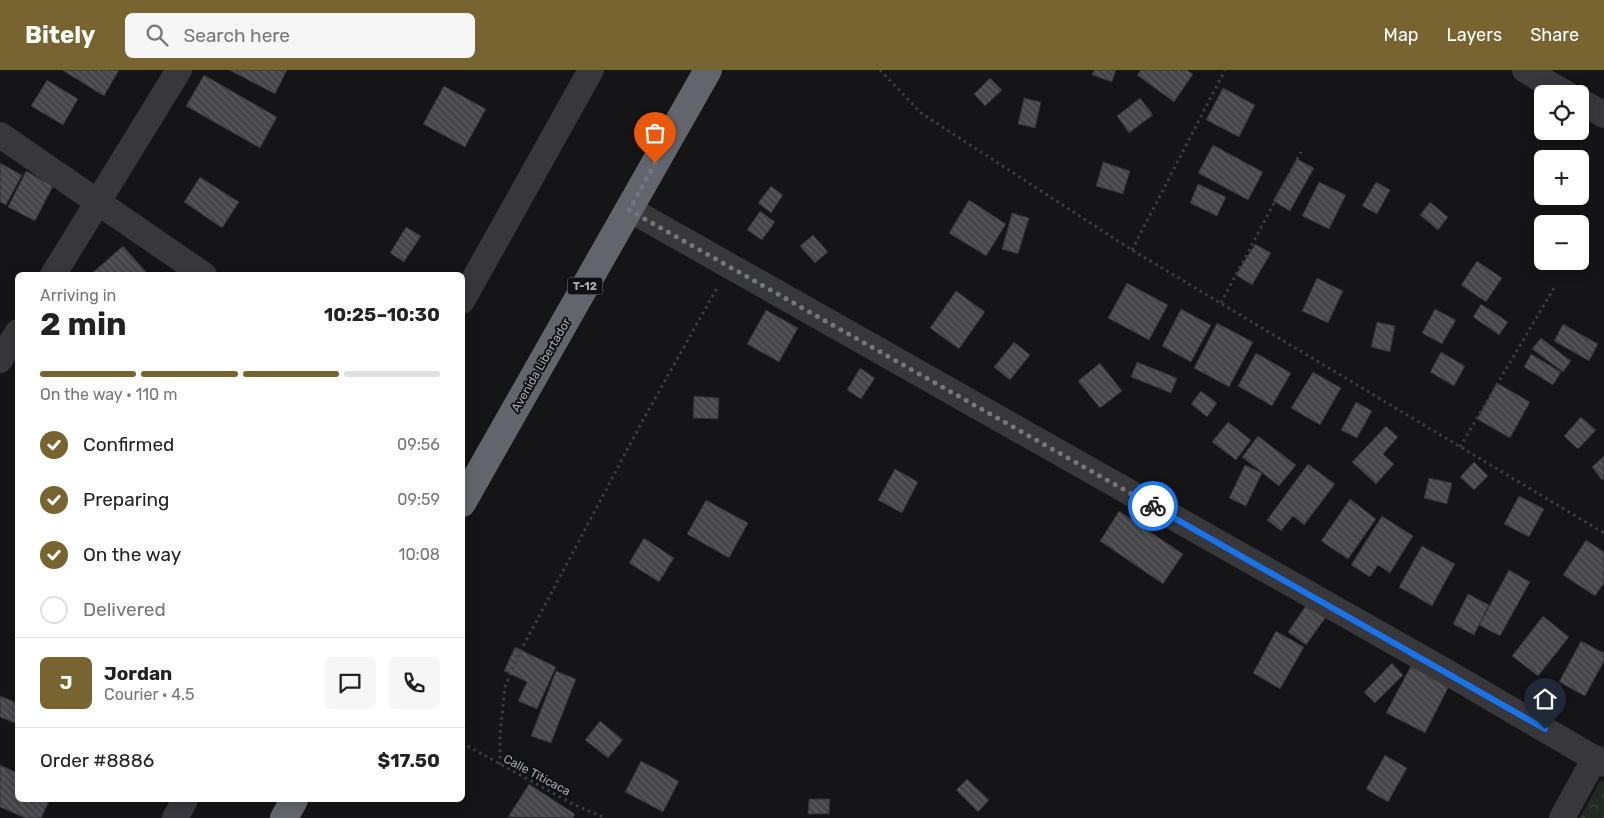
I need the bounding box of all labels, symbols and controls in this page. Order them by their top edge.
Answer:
search box [125,13,475,58]
text: Bitely [25,21,95,49]
icon: search [143,21,171,49]
text: Search here [183,24,290,47]
text: Map [1384,24,1419,46]
text: Layers [1447,24,1502,46]
text: Share [1530,24,1579,46]
map controls [1534,85,1589,270]
button: locate [1534,85,1589,140]
pin [634,112,676,163]
icon: bag [641,119,669,147]
button: + [1534,150,1589,205]
button: − [1534,215,1589,270]
road number: T-12 [568,278,602,295]
text: Arriving in [40,286,116,305]
text: 10:25–10:30 [324,303,440,326]
text: 2 min [40,305,127,343]
street label: Avenida Libertador [509,315,574,414]
text: On the way · 110 m [40,385,177,404]
icon: check [40,431,68,459]
text: Confirmed [83,433,174,456]
text: 09:56 [397,435,440,454]
courier [1128,481,1178,531]
icon: check [40,486,68,514]
text: Preparing [83,488,169,511]
text: 09:59 [397,490,440,509]
icon: bike [1139,492,1167,520]
icon: check [40,541,68,569]
text: On the way [83,543,181,566]
text: 10:08 [399,545,440,564]
text: Delivered [83,598,166,621]
button: chat [324,657,376,709]
button: phone [388,657,440,709]
text: Jordan [104,662,172,685]
text: J [60,671,72,694]
pin [1524,678,1566,729]
text: Courier · 4.5 [104,685,194,704]
icon: home [1531,685,1559,713]
text: Order #8886 [40,749,154,772]
text: $17.50 [377,749,440,772]
street label: Calle Titicaca [501,752,573,798]

